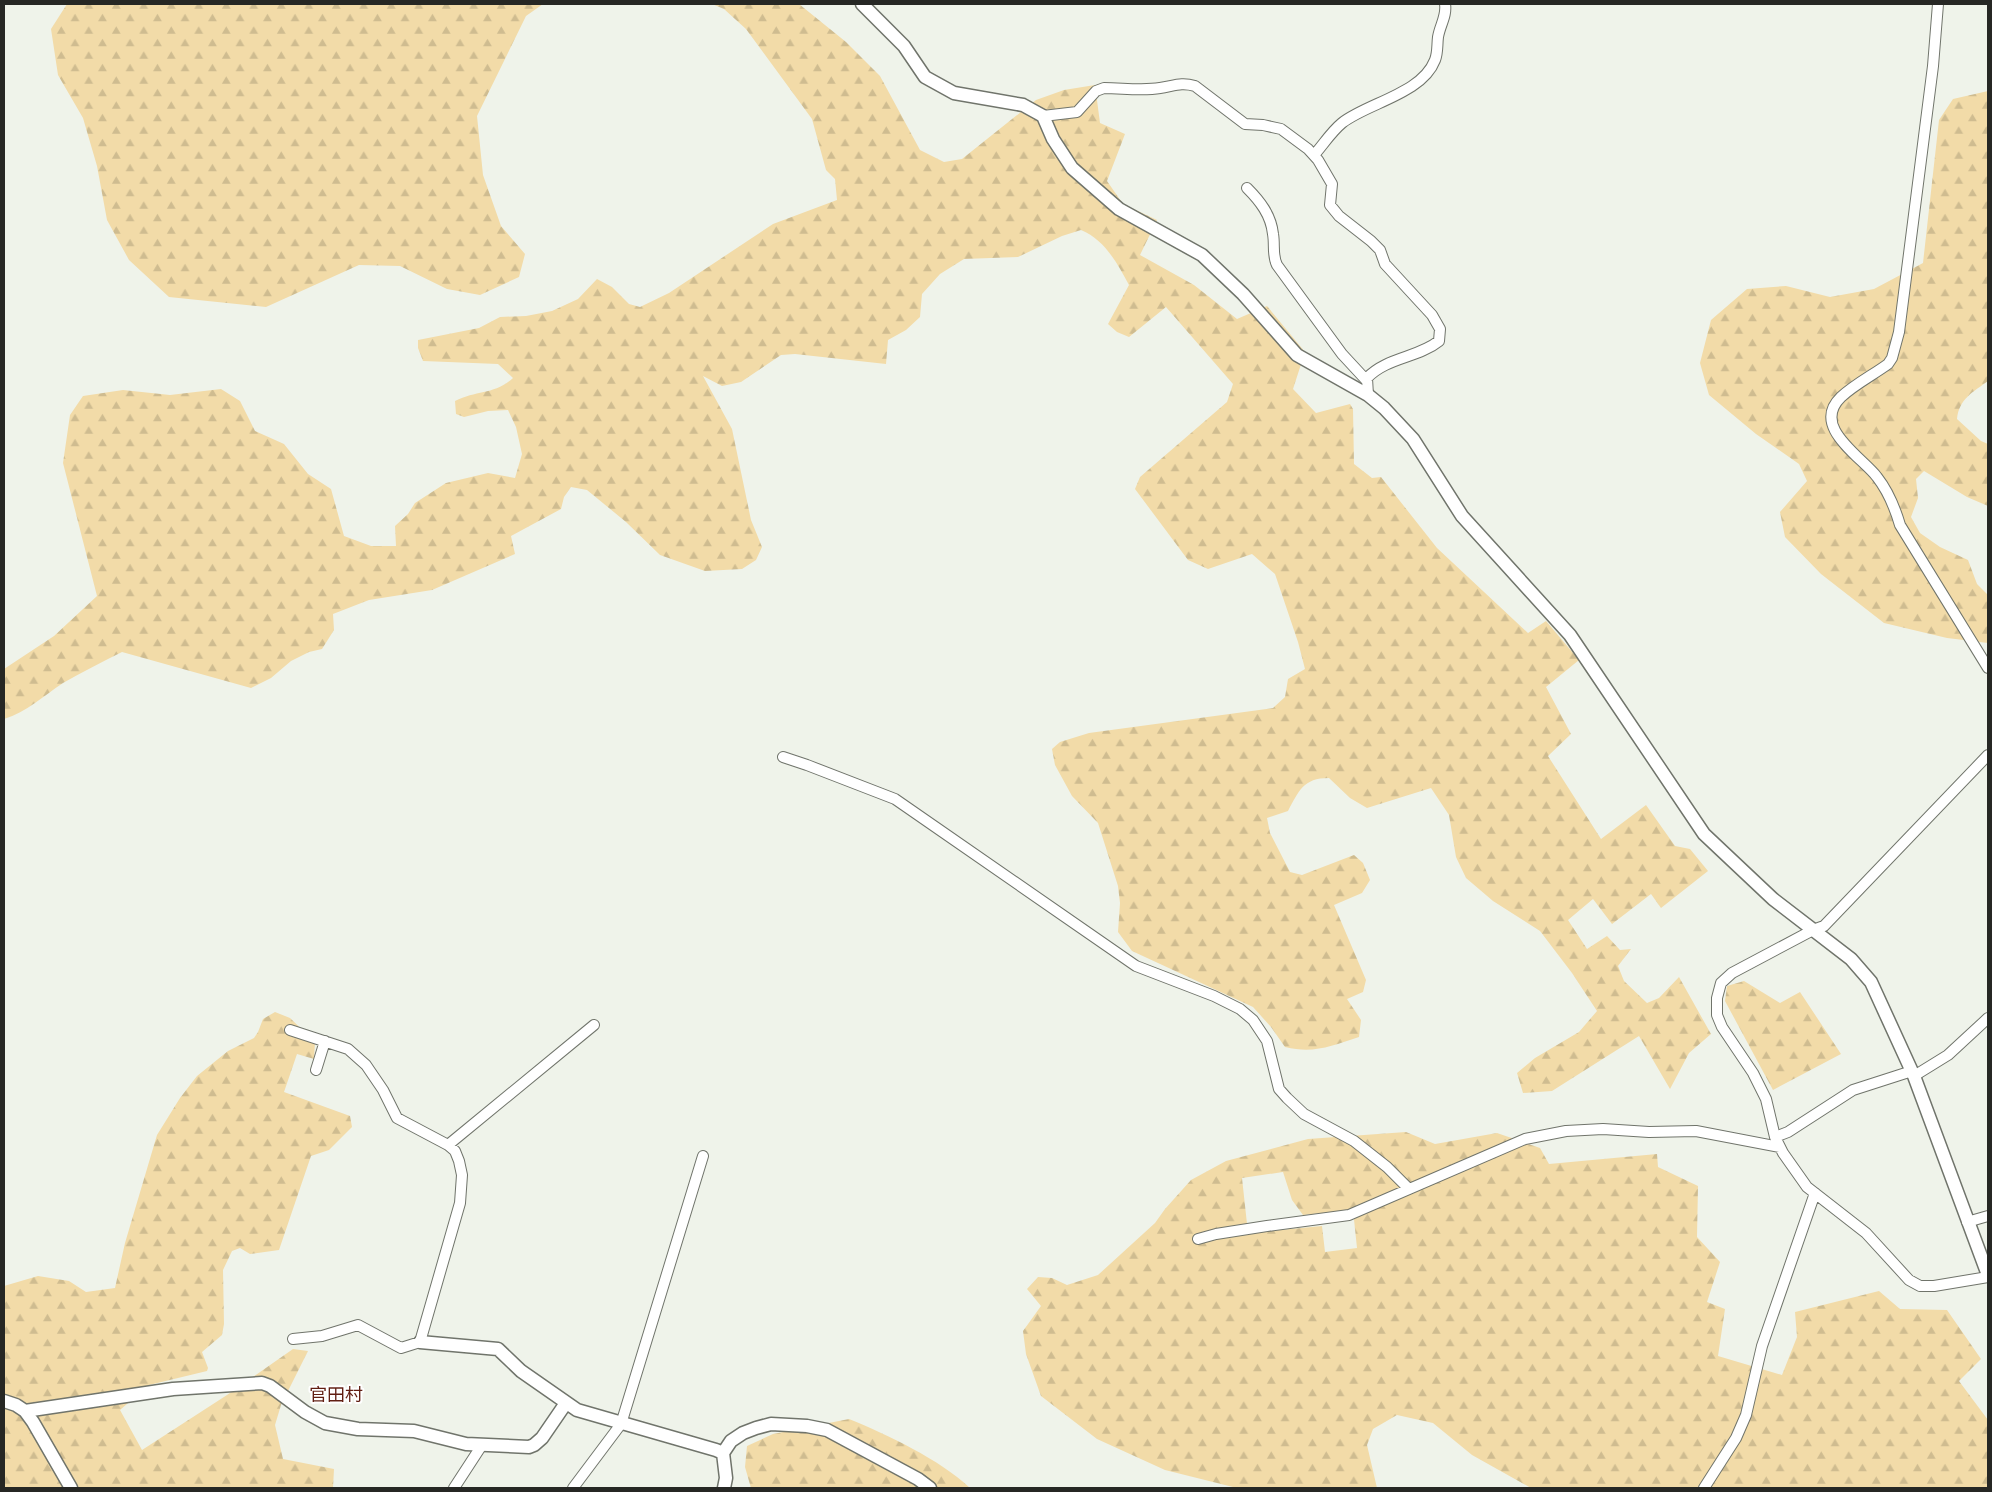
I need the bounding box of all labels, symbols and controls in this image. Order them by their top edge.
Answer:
district label: 官田村 [309,1384,363,1406]

